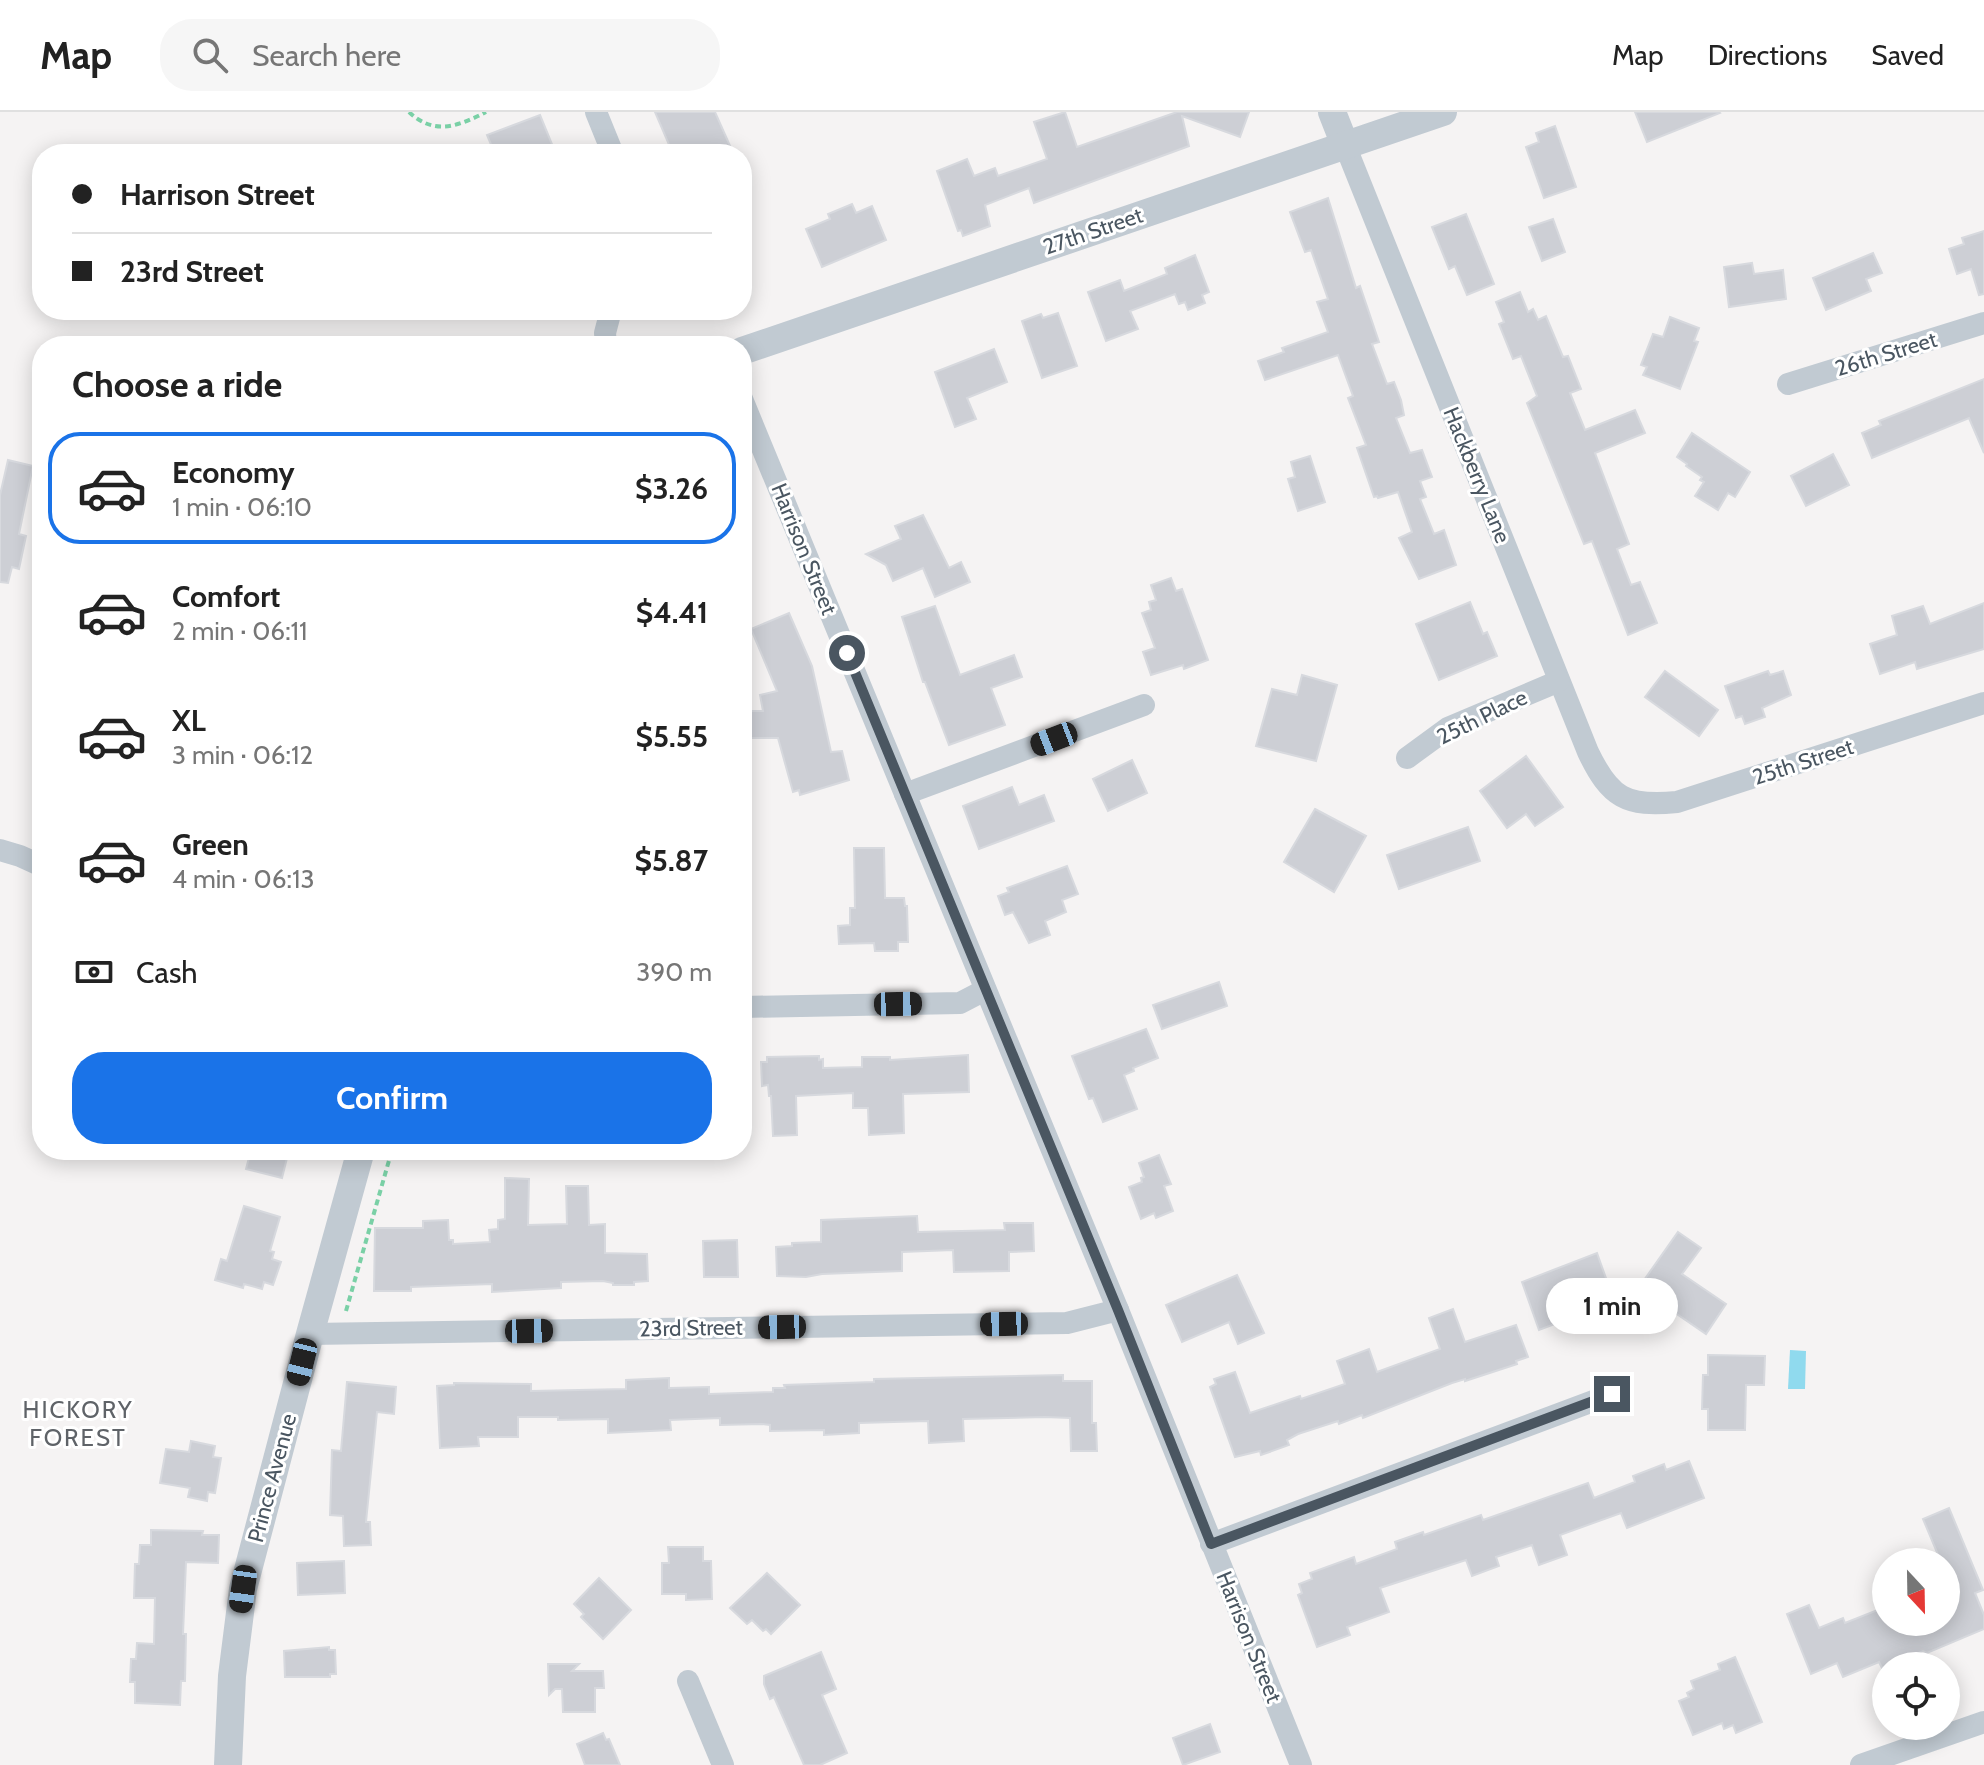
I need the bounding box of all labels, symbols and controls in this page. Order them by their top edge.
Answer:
search box [160,19,720,91]
text: Map [40,32,112,79]
icon: search [188,33,232,77]
text: Search here [252,37,401,74]
text: Map [1612,38,1664,72]
text: Directions [1708,38,1827,72]
text: Saved [1871,38,1944,72]
text: Harrison Street [120,176,315,213]
street label: 27th Street [1040,201,1147,261]
text: 23rd Street [120,253,264,290]
street label: 26th Street [1832,326,1941,382]
text: Choose a ride [72,362,282,406]
street label: Hackberry Lane [1437,403,1517,547]
icon: car [76,452,148,524]
text: Economy [172,454,295,491]
text: $3.26 [635,470,708,507]
street label: Harrison Street [765,479,843,619]
text: 1 min · 06:10 [172,491,312,523]
icon: car [76,576,148,648]
text: Comfort [172,578,280,615]
text: $4.41 [636,594,708,631]
text: 2 min · 06:11 [172,615,308,647]
route start [829,635,865,671]
street label: 25th Place [1432,684,1532,750]
icon: car [76,700,148,772]
text: XL [172,702,206,739]
text: $5.55 [636,718,708,755]
car [1027,719,1081,759]
street label: 25th Street [1749,733,1857,791]
text: 3 min · 06:12 [172,739,313,771]
icon: car [76,824,148,896]
text: Green [172,826,249,863]
text: $5.87 [634,842,708,879]
text: 4 min · 06:13 [172,863,314,895]
icon: cash [72,950,116,994]
text: Cash [136,954,198,991]
text: 390 m [636,956,712,988]
car [874,992,922,1016]
button: Confirm [72,1052,712,1144]
callout: 1 min [1546,1278,1678,1334]
text: 1 min [1583,1290,1641,1322]
car [980,1312,1028,1336]
street label: 23rd Street [639,1314,744,1342]
car [758,1315,806,1339]
car [505,1319,553,1343]
car [285,1336,319,1388]
route end [1594,1376,1630,1412]
district label: HICKORY FOREST [22,1395,134,1452]
street label: Prince Avenue [242,1411,302,1545]
north arrow [1872,1548,1960,1636]
map controls [1872,1548,1960,1740]
car [228,1564,258,1614]
street label: Harrison Street [1210,1567,1288,1707]
button: locate [1872,1652,1960,1740]

